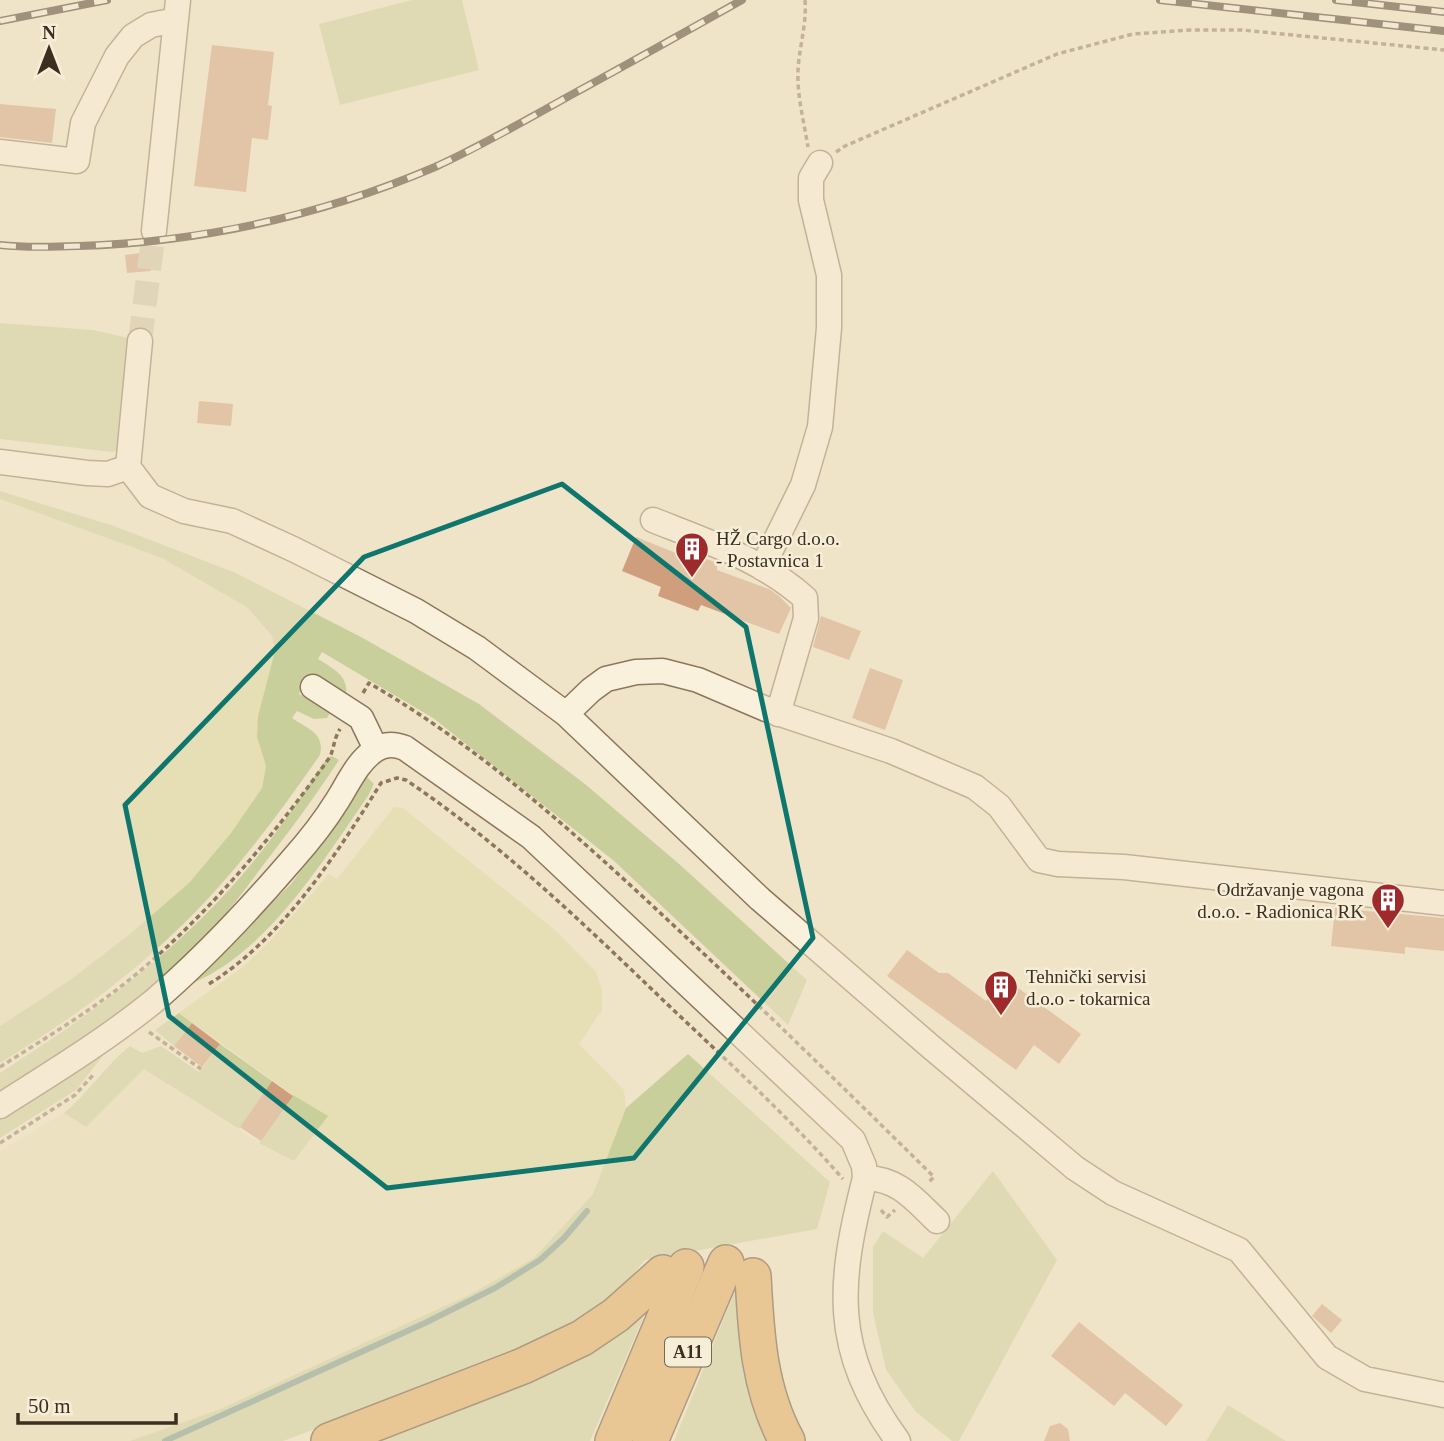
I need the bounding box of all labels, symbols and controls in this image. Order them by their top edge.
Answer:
north arrow [14,14,84,84]
text: N [42,22,56,43]
place label: HŽ Cargo d.o.o. - Postavnica 1 [716,528,840,571]
building icon: HŽ Cargo d.o.o. - Postavnica 1 [673,530,711,579]
place label: Održavanje vagona d.o.o. - Radionica RK [1197,879,1365,922]
building icon: Održavanje vagona d.o.o. - Radionica RK [1369,881,1407,930]
place label: Tehnički servisi d.o.o - tokarnica [1026,966,1151,1009]
building icon: Tehnički servisi d.o.o - tokarnica [982,968,1020,1017]
road number: A11 [665,1338,711,1366]
scale bar [18,1382,175,1426]
text: 50 m [28,1394,71,1418]

